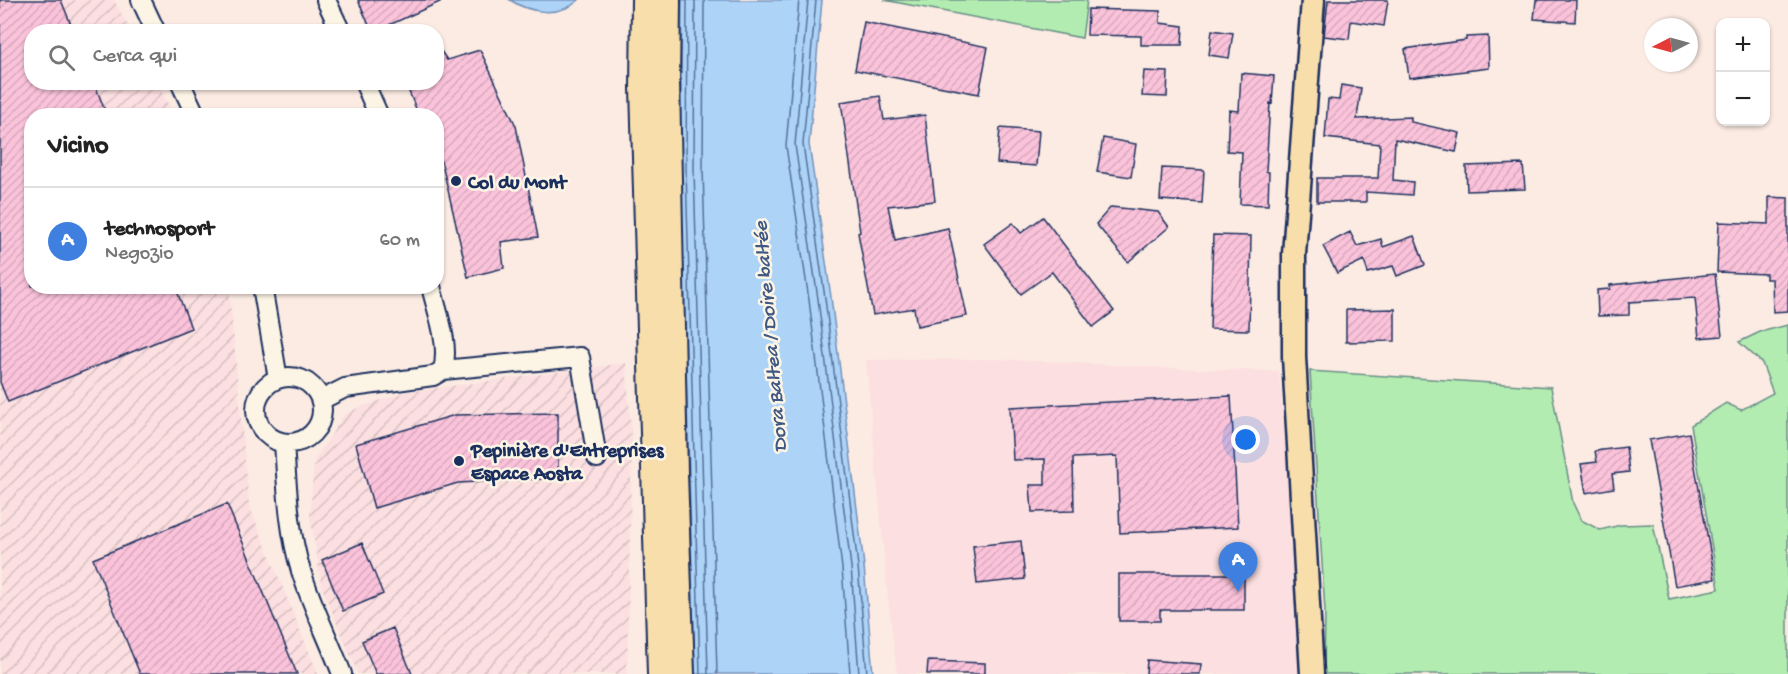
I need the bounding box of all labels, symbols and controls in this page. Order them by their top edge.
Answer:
north arrow [1644,18,1698,72]
map controls [1716,18,1770,126]
button: + [1716,18,1770,72]
search box [24,24,444,90]
icon: search [45,41,78,74]
text: Cerca qui [93,44,177,70]
button: − [1716,72,1770,126]
text: Vicino [48,132,108,163]
place label: Col du Mont [467,173,568,196]
marker: Col du Mont [449,174,463,188]
text: technosport [105,217,214,243]
water label: Dora Baltea / Doire baltée [750,219,795,453]
text: A [62,230,73,253]
text: 60 m [380,230,420,253]
text: Negozio [105,243,174,266]
your location [1231,425,1260,454]
place label: Pepinière d'Entreprises Espace Aosta [470,441,665,487]
marker: Pepinière d'Entreprises Espace Aosta [452,454,466,468]
pin: A [1218,542,1258,592]

